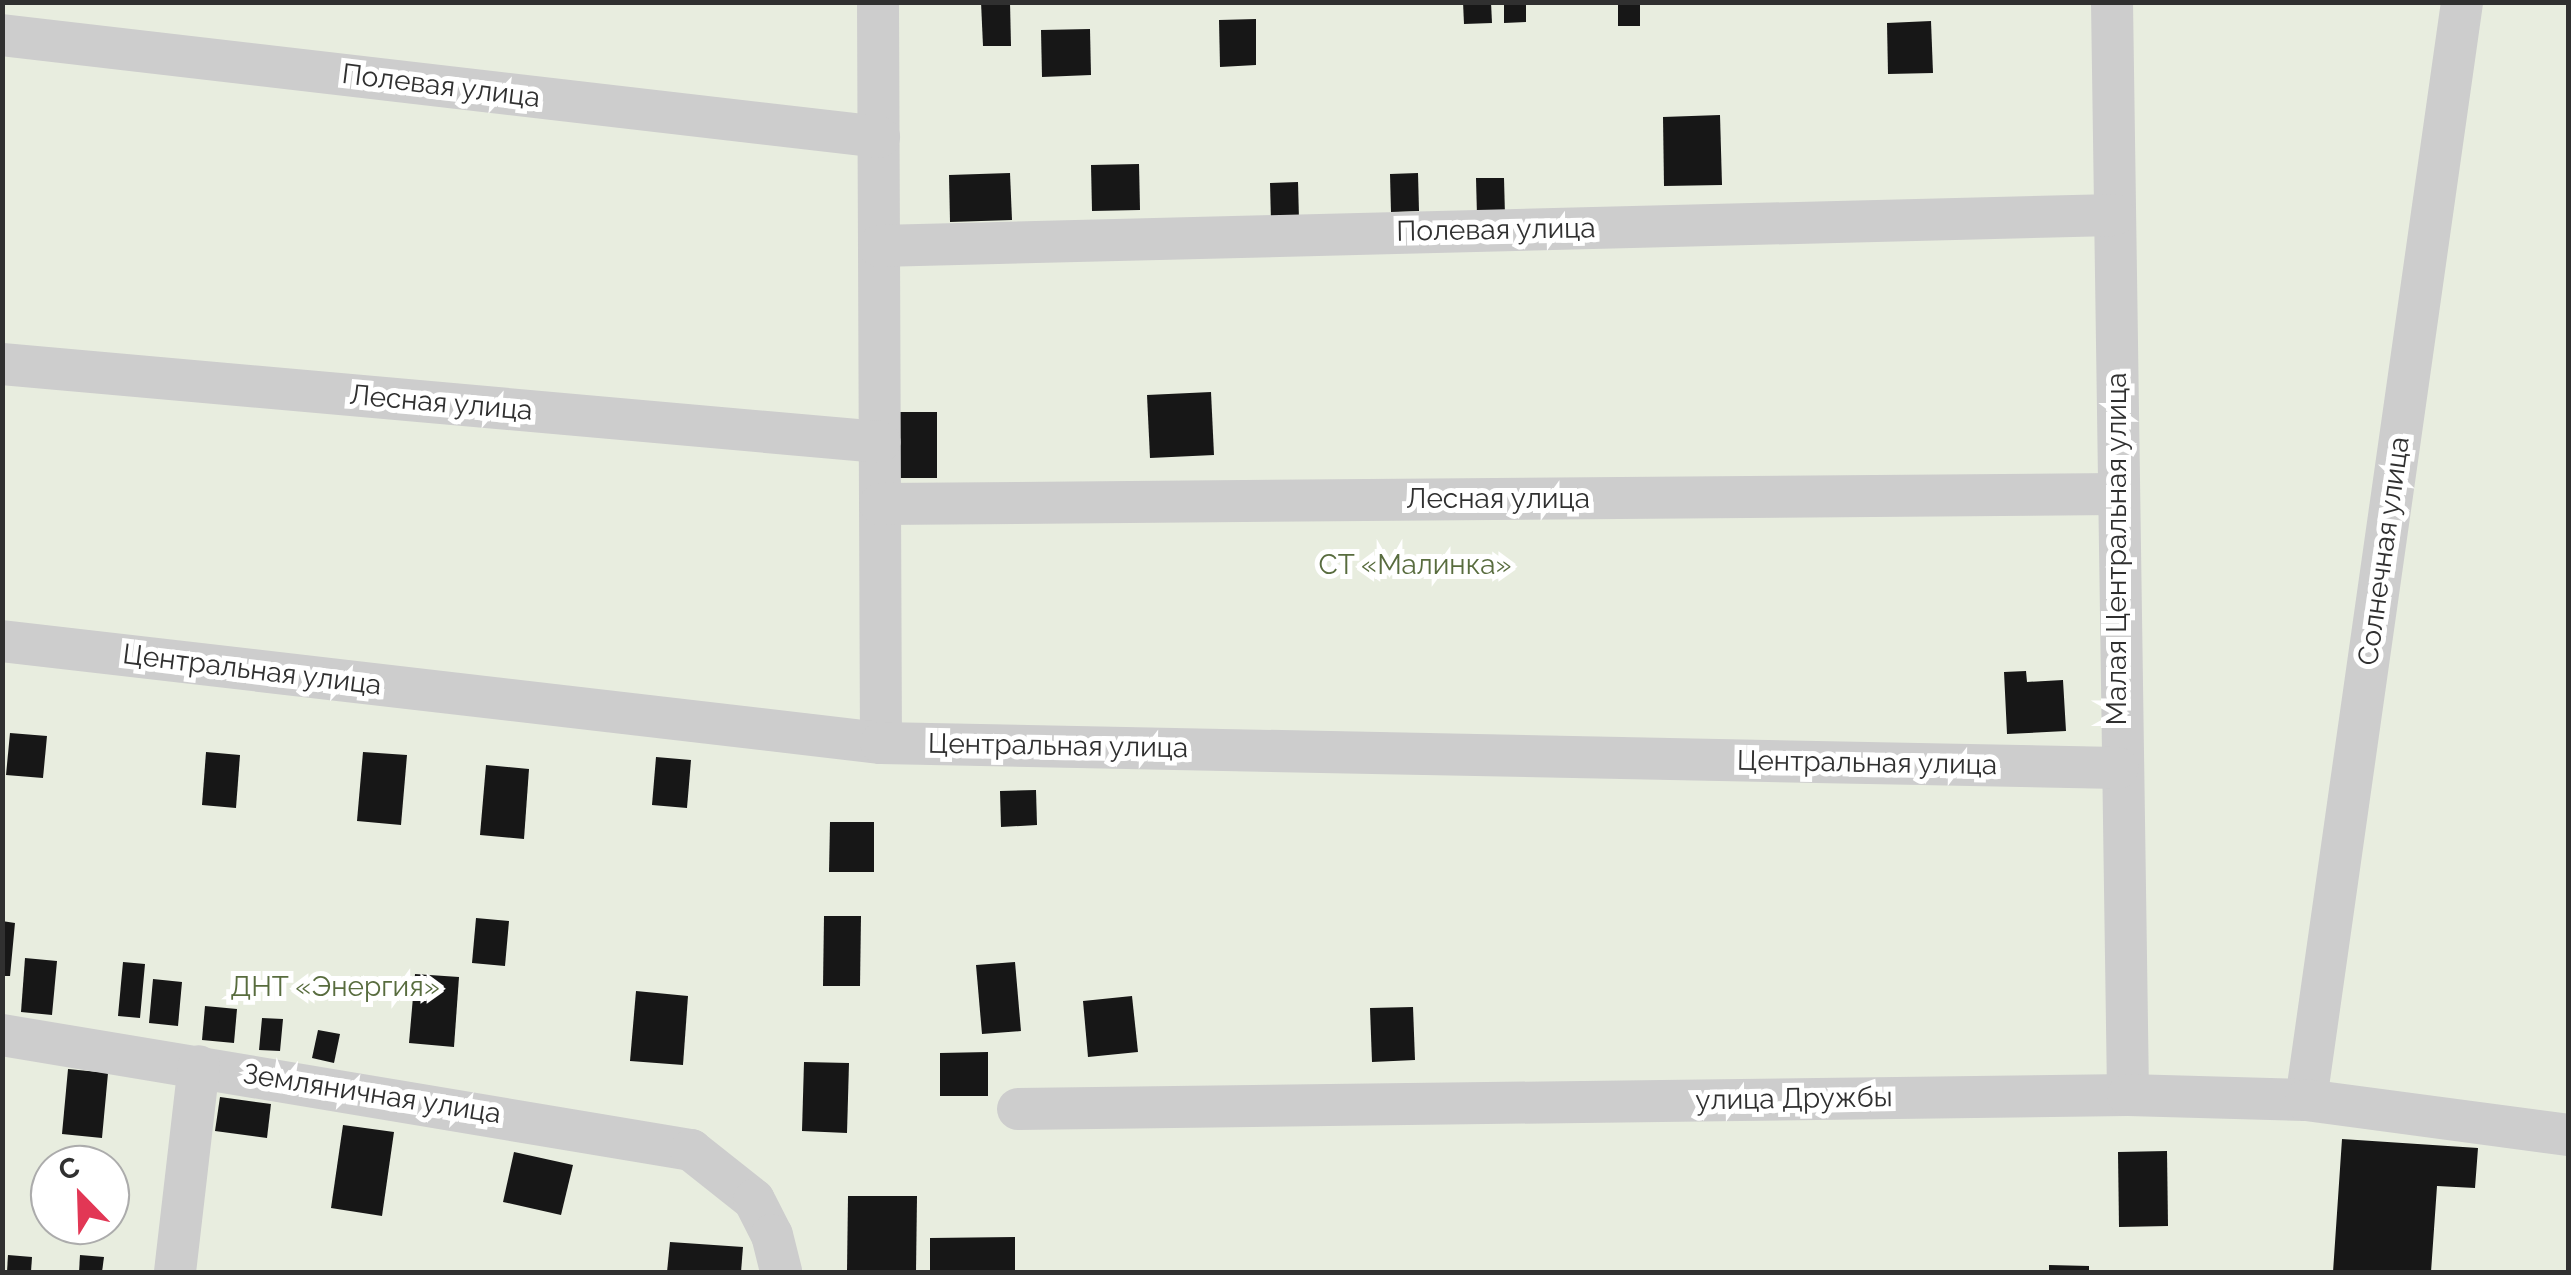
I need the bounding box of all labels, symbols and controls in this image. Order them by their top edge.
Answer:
street label: Полевая улица [340,57,542,115]
street label: Полевая улица [1396,211,1596,249]
street label: Малая Центральная улица [2100,372,2134,726]
street label: Лесная улица [348,378,534,428]
street label: Солнечная улица [2351,434,2417,668]
street label: Лесная улица [1406,482,1590,516]
park label: CТ «Малинка» [1318,548,1512,582]
street label: Центральная улица [120,637,384,703]
street label: Центральная улица [927,727,1189,765]
street label: Центральная улица [1736,744,1998,782]
park label: ДНТ «Энергия» [230,970,440,1004]
street label: Земляничная улица [240,1057,504,1131]
street label: улица Дружбы [1695,1080,1893,1118]
north arrow [30,1145,130,1245]
text: С [54,1150,84,1188]

